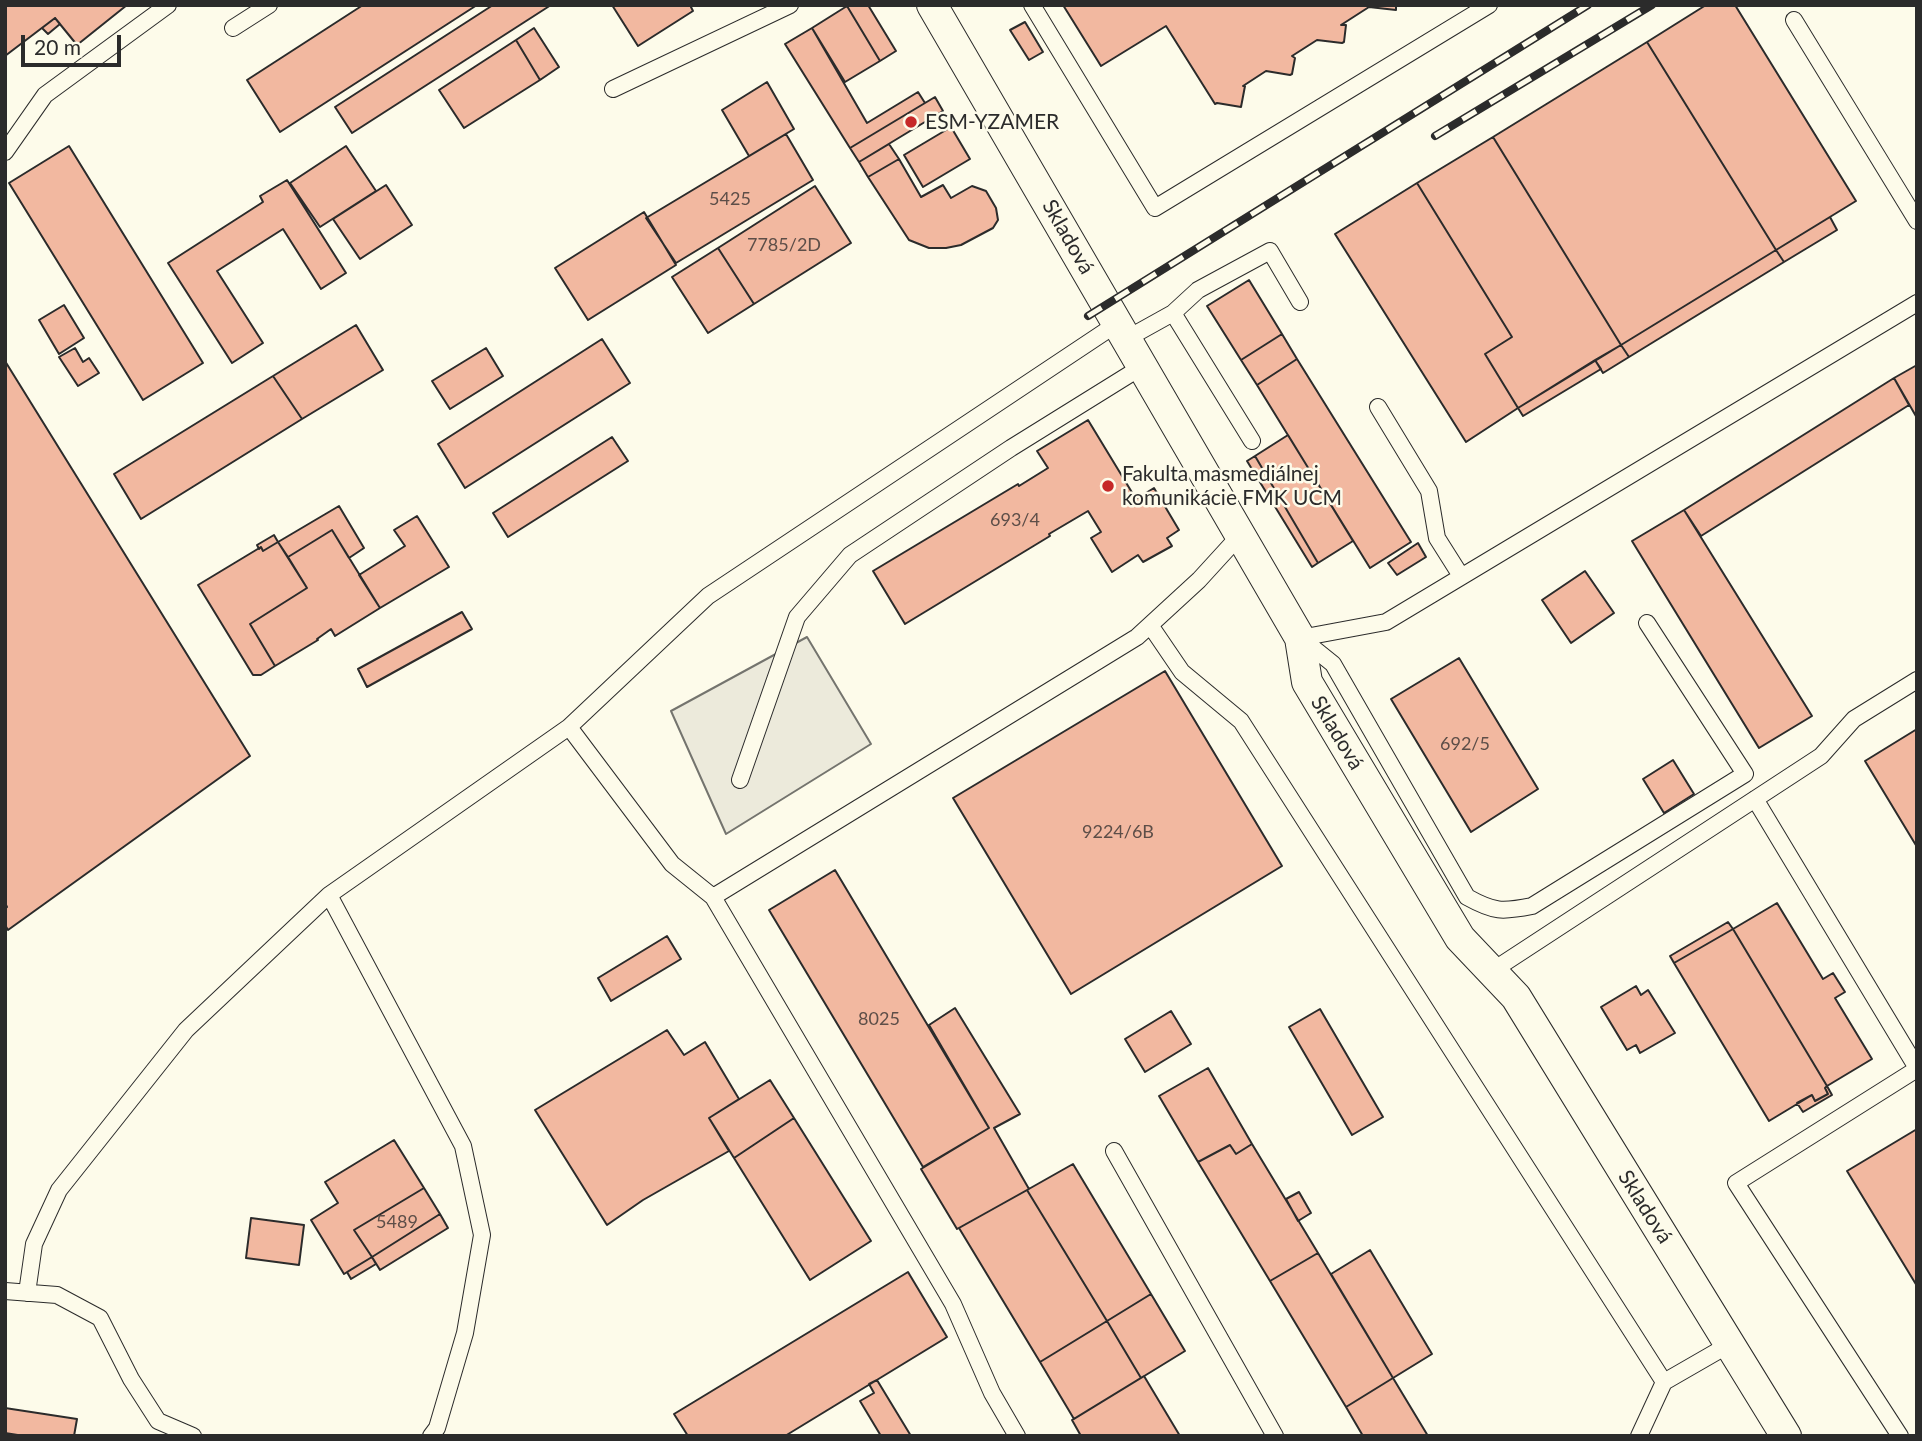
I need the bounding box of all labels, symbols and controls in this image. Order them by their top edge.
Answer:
scale bar [24,21,124,65]
text: 20 m [34,34,81,59]
place label: ESM-YZAMER [925,109,1059,135]
marker: ESM-YZAMER [903,114,919,130]
house number: 5425 [709,188,751,210]
street label: Skladová [1037,195,1099,279]
house number: 7785/2D [747,234,821,256]
place label: Fakulta masmediálnej komunikácie FMK UCM [1122,461,1342,511]
marker: Fakulta masmediálnej komunikácie FMK UCM [1100,478,1116,494]
house number: 693/4 [990,509,1040,531]
street label: Skladová [1305,691,1369,775]
house number: 692/5 [1440,733,1490,755]
house number: 9224/6B [1082,821,1154,843]
house number: 8025 [858,1008,900,1030]
street label: Skladová [1613,1166,1677,1248]
house number: 5489 [376,1211,418,1233]

